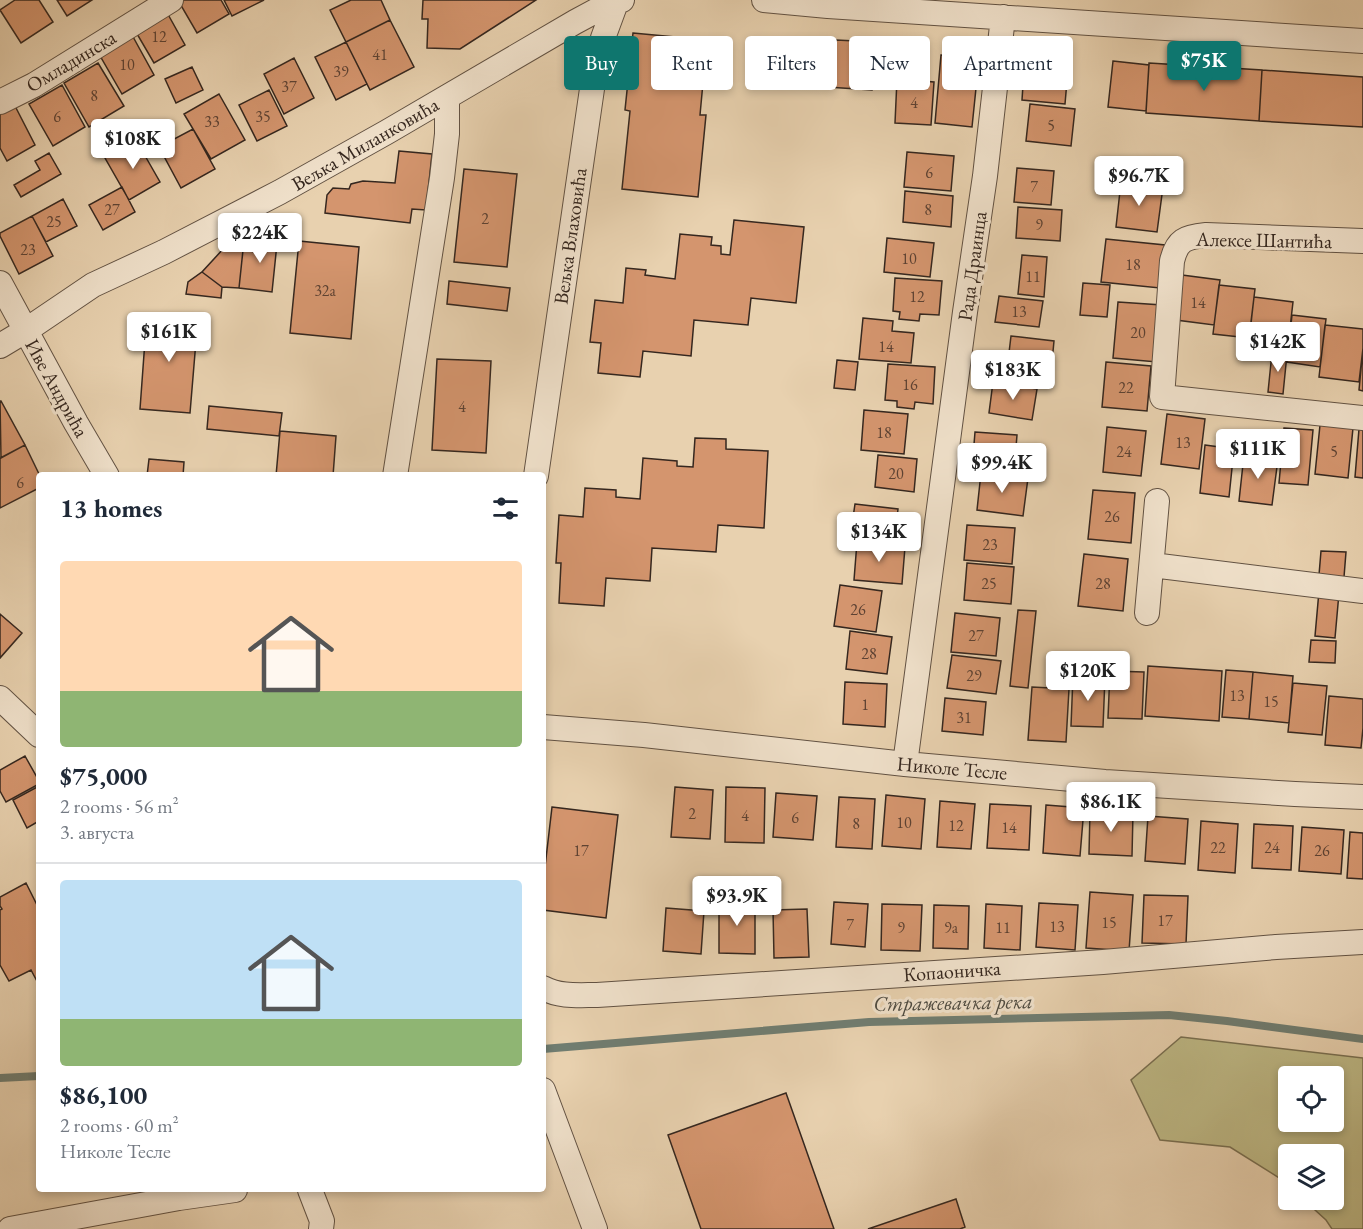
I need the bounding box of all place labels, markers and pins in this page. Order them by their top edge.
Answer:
pin: $75K [1168,41,1240,92]
pin: $108K [91,119,175,170]
pin: $96.7K [1090,156,1188,207]
pin: $224K [218,213,302,264]
pin: $161K [127,312,211,363]
pin: $142K [1236,322,1320,373]
pin: $183K [971,350,1055,401]
pin: $111K [1216,429,1300,480]
pin: $99.4K [953,443,1051,494]
pin: $134K [837,512,921,563]
pin: $120K [1046,651,1130,702]
pin: $86.1K [1062,782,1160,833]
pin: $93.9K [688,876,786,927]

